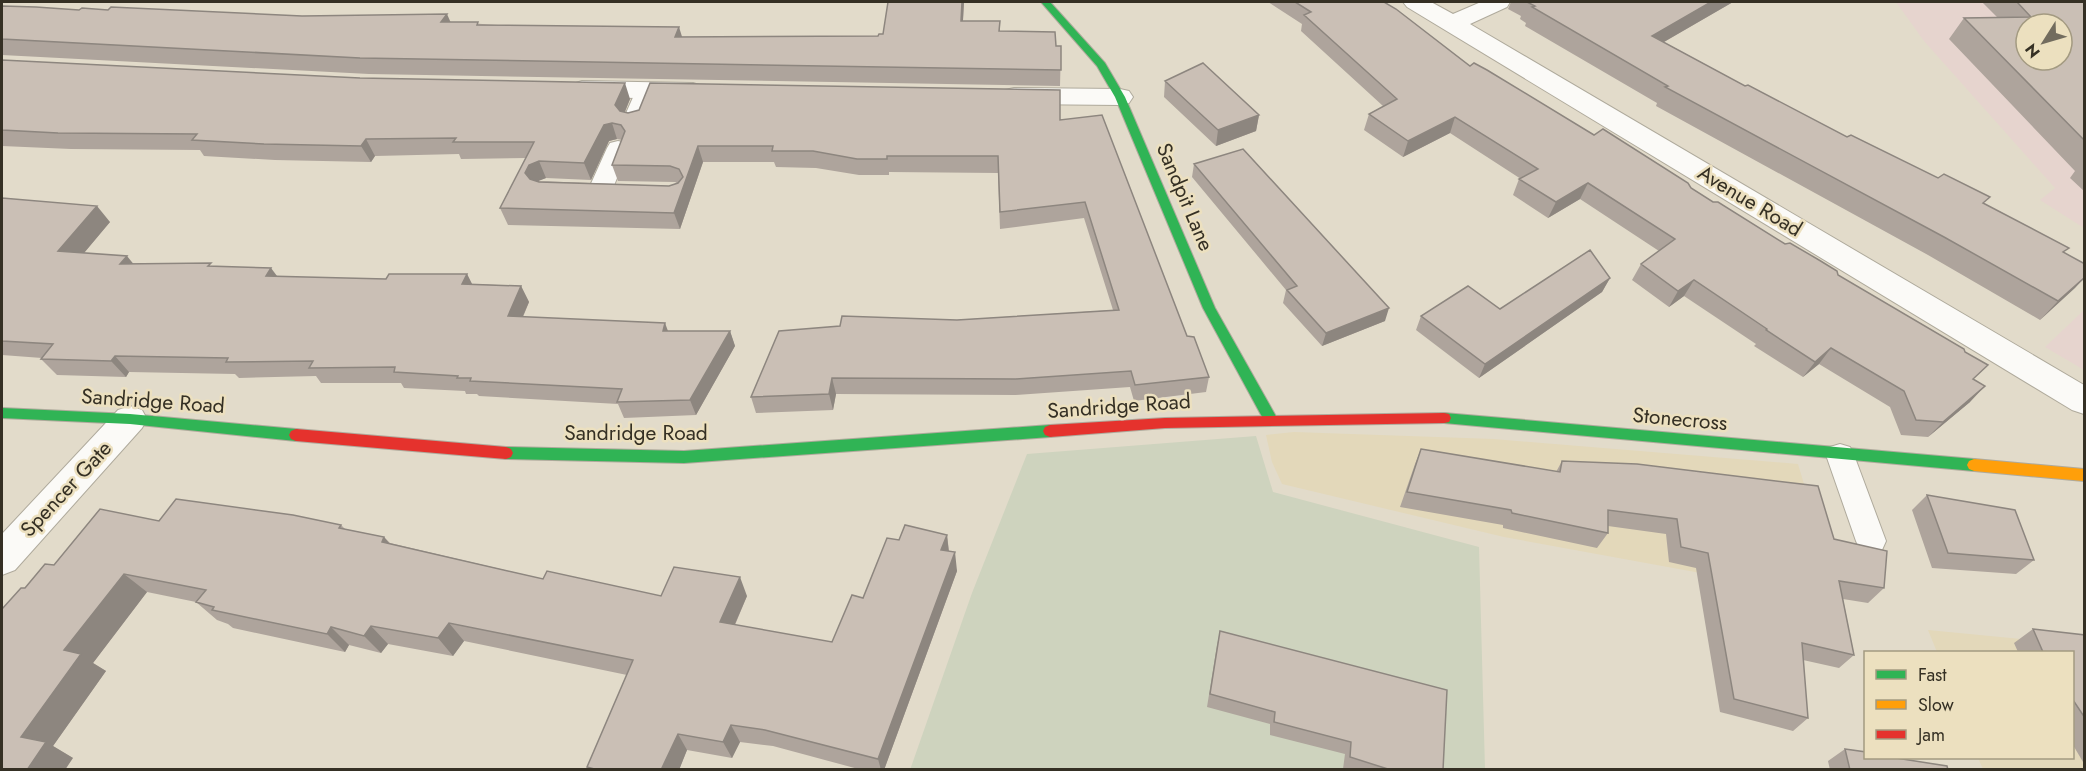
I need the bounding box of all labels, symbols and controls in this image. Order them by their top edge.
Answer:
north arrow [2014,12,2074,72]
text: N [2019,39,2045,63]
street label: Sandpit Lane [1149,138,1221,256]
street label: Avenue Road [1692,158,1808,244]
street label: Sandridge Road [80,381,226,421]
street label: Sandridge Road [1046,386,1192,426]
street label: Stonecross [1631,400,1729,438]
street label: Sandridge Road [564,418,708,448]
street label: Spencer Gate [13,434,119,544]
legend [1864,651,2074,759]
text: Fast [1918,662,1947,688]
text: Slow [1918,692,1955,718]
text: Jam [1916,722,1945,748]

